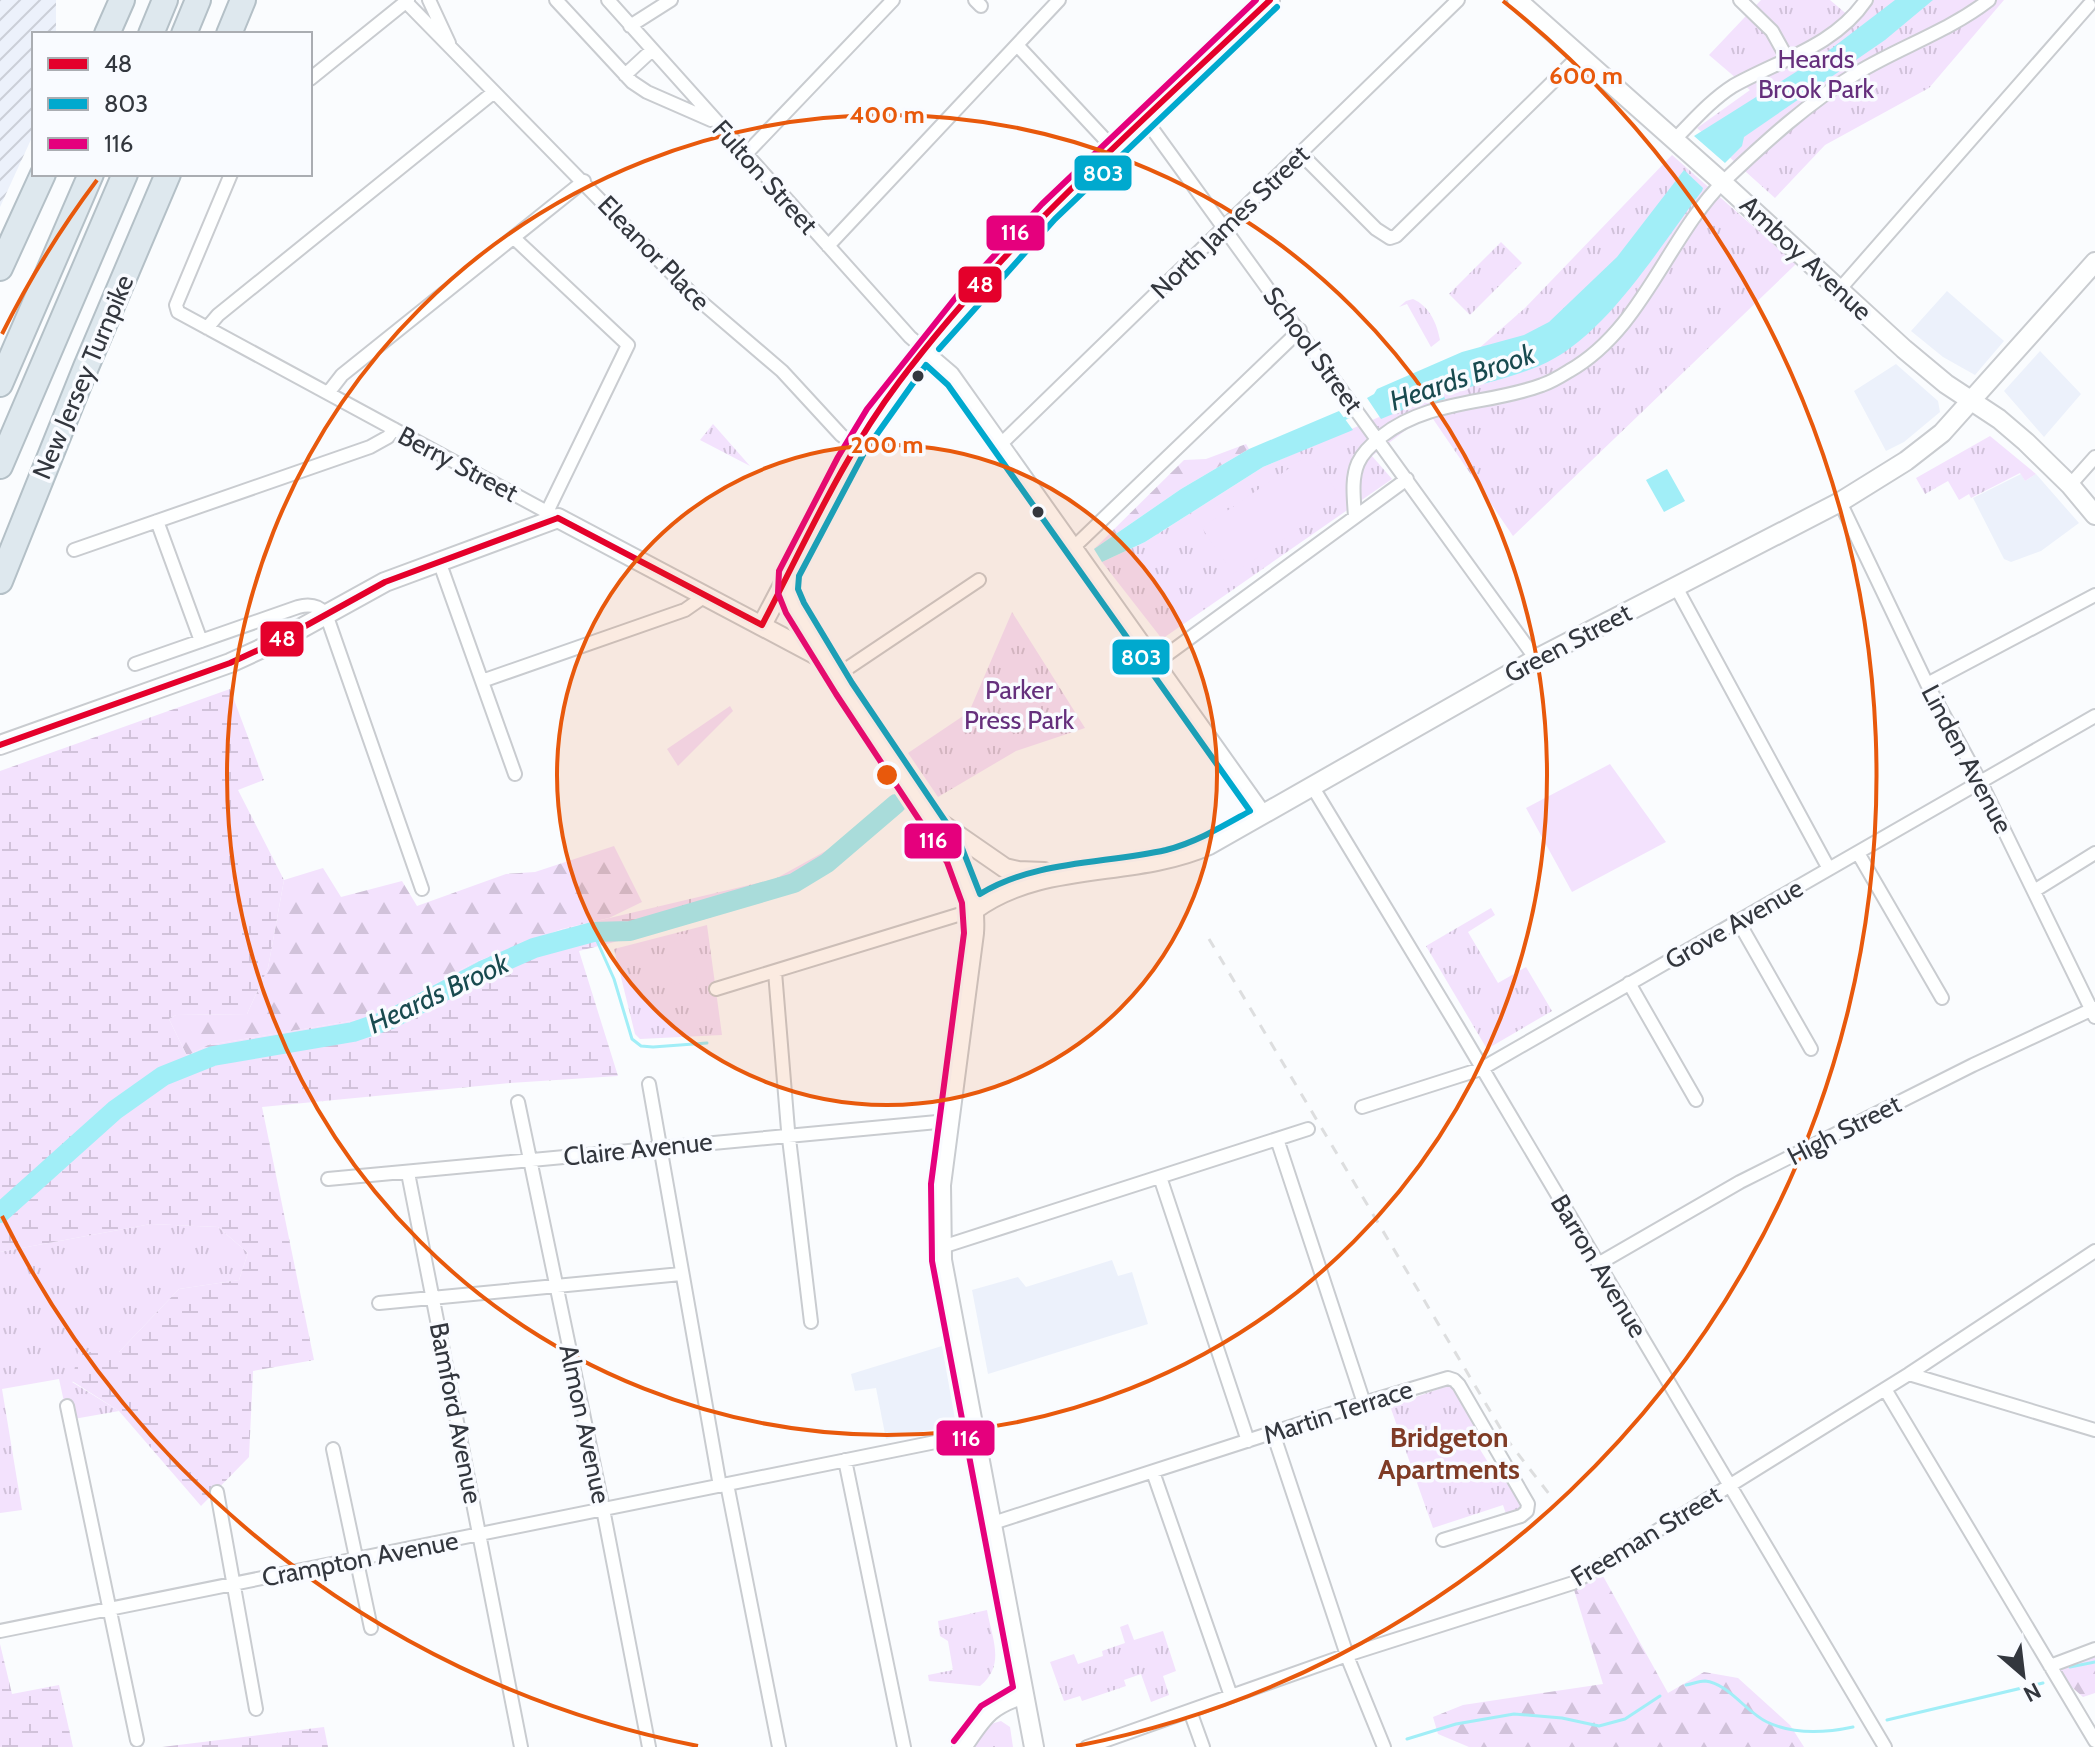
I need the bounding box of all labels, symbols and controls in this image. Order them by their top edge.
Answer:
legend [32,32,312,176]
park label: Heards Brook Park [1758,43,1874,105]
text: 48 [104,49,132,78]
text: 600 m [1549,61,1623,90]
text: 803 [104,89,148,118]
text: 400 m [849,100,925,129]
street label: Fulton Street [705,113,825,241]
text: 116 [104,129,133,158]
street label: North James Street [1144,138,1316,306]
line badge: 803 [1073,154,1133,192]
text: 803 [1083,160,1123,187]
street label: Eleanor Place [591,189,717,317]
street label: Amboy Avenue [1733,189,1879,327]
line badge: 116 [985,214,1046,252]
text: 116 [1001,219,1029,246]
line badge: 48 [957,265,1003,304]
street label: New Jersey Turnpike [25,270,141,484]
text: 48 [967,271,993,298]
street label: School Street [1256,281,1370,420]
water label: Heards Brook [1385,336,1540,418]
unlabelled marker [910,368,926,384]
street label: Berry Street [393,419,524,509]
text: 200 m [851,430,923,459]
unlabelled marker [1030,504,1046,520]
street label: Green Street [1499,596,1637,690]
line badge: 48 [259,620,305,658]
text: 48 [269,625,295,652]
line badge: 803 [1111,638,1171,676]
text: 803 [1121,644,1161,671]
park label: Parker Press Park [964,674,1074,736]
street label: Linden Avenue [1914,679,2020,839]
centre of rings [873,761,901,789]
line badge: 116 [903,822,963,860]
text: 116 [919,827,947,854]
street label: Grove Avenue [1660,872,1808,976]
water label: Heards Brook [362,945,515,1040]
street label: High Street [1782,1088,1906,1172]
street label: Claire Avenue [562,1125,714,1173]
street label: Barron Avenue [1544,1189,1654,1343]
street label: Bamford Avenue [423,1320,489,1506]
street label: Almon Avenue [553,1341,617,1507]
street label: Martin Terrace [1259,1373,1417,1451]
line badge: 116 [935,1419,996,1457]
district label: Bridgeton Apartments [1378,1420,1520,1486]
text: 116 [952,1425,980,1452]
street label: Freeman Street [1565,1479,1727,1593]
street label: Crampton Avenue [259,1524,461,1594]
north arrow [1983,1635,2063,1715]
text: N [2019,1677,2045,1708]

